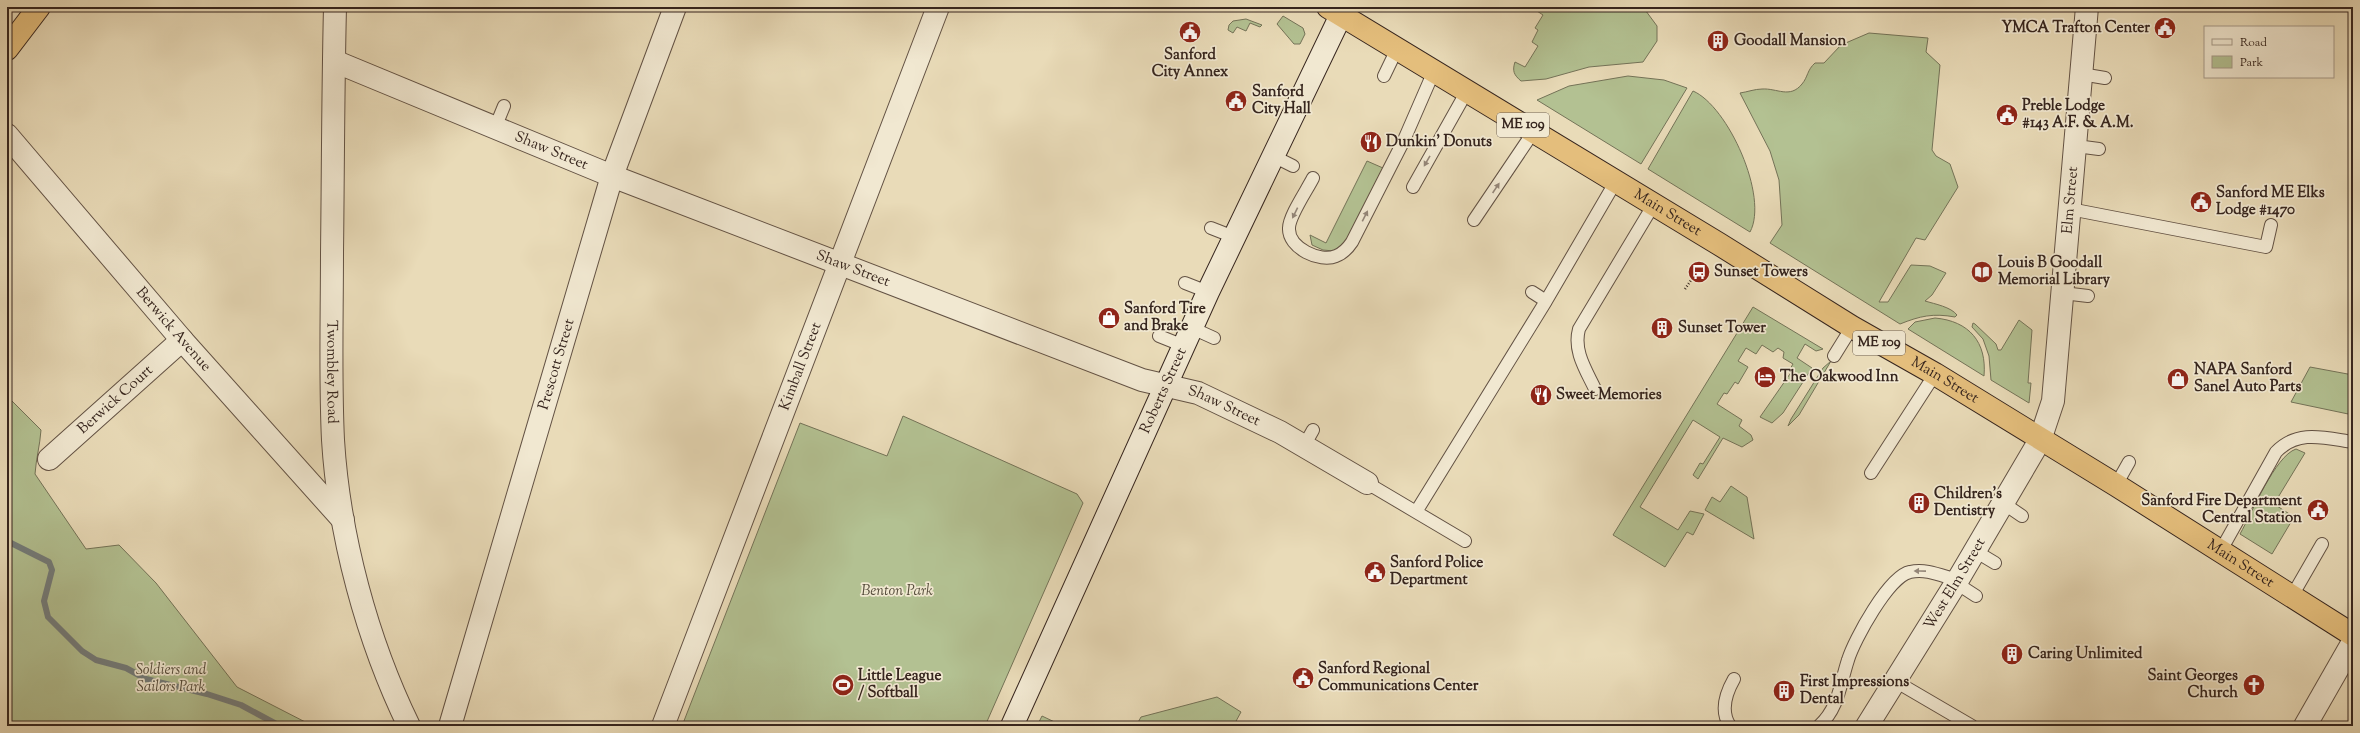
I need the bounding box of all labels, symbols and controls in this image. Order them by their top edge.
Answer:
public building icon: YMCA Trafton Center [2152,15,2178,41]
place label: YMCA Trafton Center [2001,18,2150,39]
public building icon: Sanford City Annex [1177,19,1203,45]
legend [2204,26,2334,78]
building icon: Goodall Mansion [1705,28,1731,54]
place label: Goodall Mansion [1734,31,1846,52]
text: Road [2240,34,2267,52]
place label: Sanford City Annex [1152,45,1229,83]
text: Park [2240,54,2263,72]
place label: Sanford City Hall [1252,82,1312,120]
public building icon: Sanford City Hall [1223,88,1249,114]
place label: Preble Lodge #143 A.F. & A.M. [2022,96,2134,134]
public building icon: Preble Lodge #143 A.F. & A.M. [1994,102,2020,128]
road number: ME 109 [1497,113,1549,137]
street label: Shaw Street [511,126,591,175]
restaurant icon: Dunkin' Donuts [1358,129,1384,155]
place label: Dunkin' Donuts [1386,132,1492,153]
one-way arrow [1424,155,1431,167]
street label: Elm Street [2057,166,2084,235]
one-way arrow [1492,182,1499,194]
place label: Sanford ME Elks Lodge #1470 [2216,183,2325,221]
street label: Main Street [1630,184,1705,241]
public building icon: Sanford ME Elks Lodge #1470 [2188,189,2214,215]
one-way arrow [1292,207,1298,218]
one-way arrow [1362,210,1369,222]
street label: Shaw Street [813,245,893,292]
place label: Louis B Goodall Memorial Library [1998,253,2111,291]
bus stop icon: Sunset Towers [1686,259,1712,285]
library icon: Louis B Goodall Memorial Library [1969,259,1995,285]
place label: Sunset Towers [1714,262,1808,283]
street label: Berwick Avenue [131,283,216,376]
place label: Sanford Tire and Brake [1124,299,1206,337]
shop icon: Sanford Tire and Brake [1096,305,1122,331]
building icon: Sunset Tower [1649,315,1675,341]
street label: Prescott Street [533,316,580,412]
place label: Sunset Tower [1678,318,1766,339]
street label: Kimball Street [774,319,827,414]
street label: Twombley Road [321,320,343,425]
road number: ME 109 [1853,331,1905,355]
street label: Roberts Street [1135,344,1192,437]
street label: Main Street [1907,352,1983,409]
street label: Berwick Court [73,360,158,439]
place label: NAPA Sanford Sanel Auto Parts [2194,360,2301,398]
hotel icon: The Oakwood Inn [1752,364,1778,390]
shop icon: NAPA Sanford Sanel Auto Parts [2165,366,2191,392]
place label: The Oakwood Inn [1780,367,1899,388]
street label: Shaw Street [1186,380,1264,432]
restaurant icon: Sweet Memories [1528,382,1554,408]
place label: Sweet Memories [1556,385,1662,406]
place label: Children's Dentistry [1934,484,2002,522]
building icon: Children's Dentistry [1906,490,1932,516]
place label: Sanford Fire Department Central Station [2141,491,2303,529]
public building icon: Sanford Fire Department Central Station [2305,497,2331,523]
street label: West Elm Street [1919,534,1991,634]
street label: Main Street [2203,535,2278,593]
place label: Sanford Police Department [1390,553,1483,591]
public building icon: Sanford Police Department [1362,559,1388,585]
one-way arrow [1913,568,1926,574]
park label: Benton Park [861,581,933,602]
building icon: Caring Unlimited [1999,641,2025,667]
place label: Caring Unlimited [2028,644,2143,665]
place label: Sanford Regional Communications Center [1318,659,1479,697]
park label: Soldiers and Sailors Park [136,660,207,698]
public building icon: Sanford Regional Communications Center [1290,665,1316,691]
place label: Little League / Softball [858,666,941,704]
place label: Saint Georges Church [2148,666,2238,704]
sports icon: Little League / Softball [830,672,856,698]
place label: First Impressions Dental [1800,672,1909,710]
church icon: Saint Georges Church [2241,672,2267,698]
building icon: First Impressions Dental [1771,678,1797,704]

